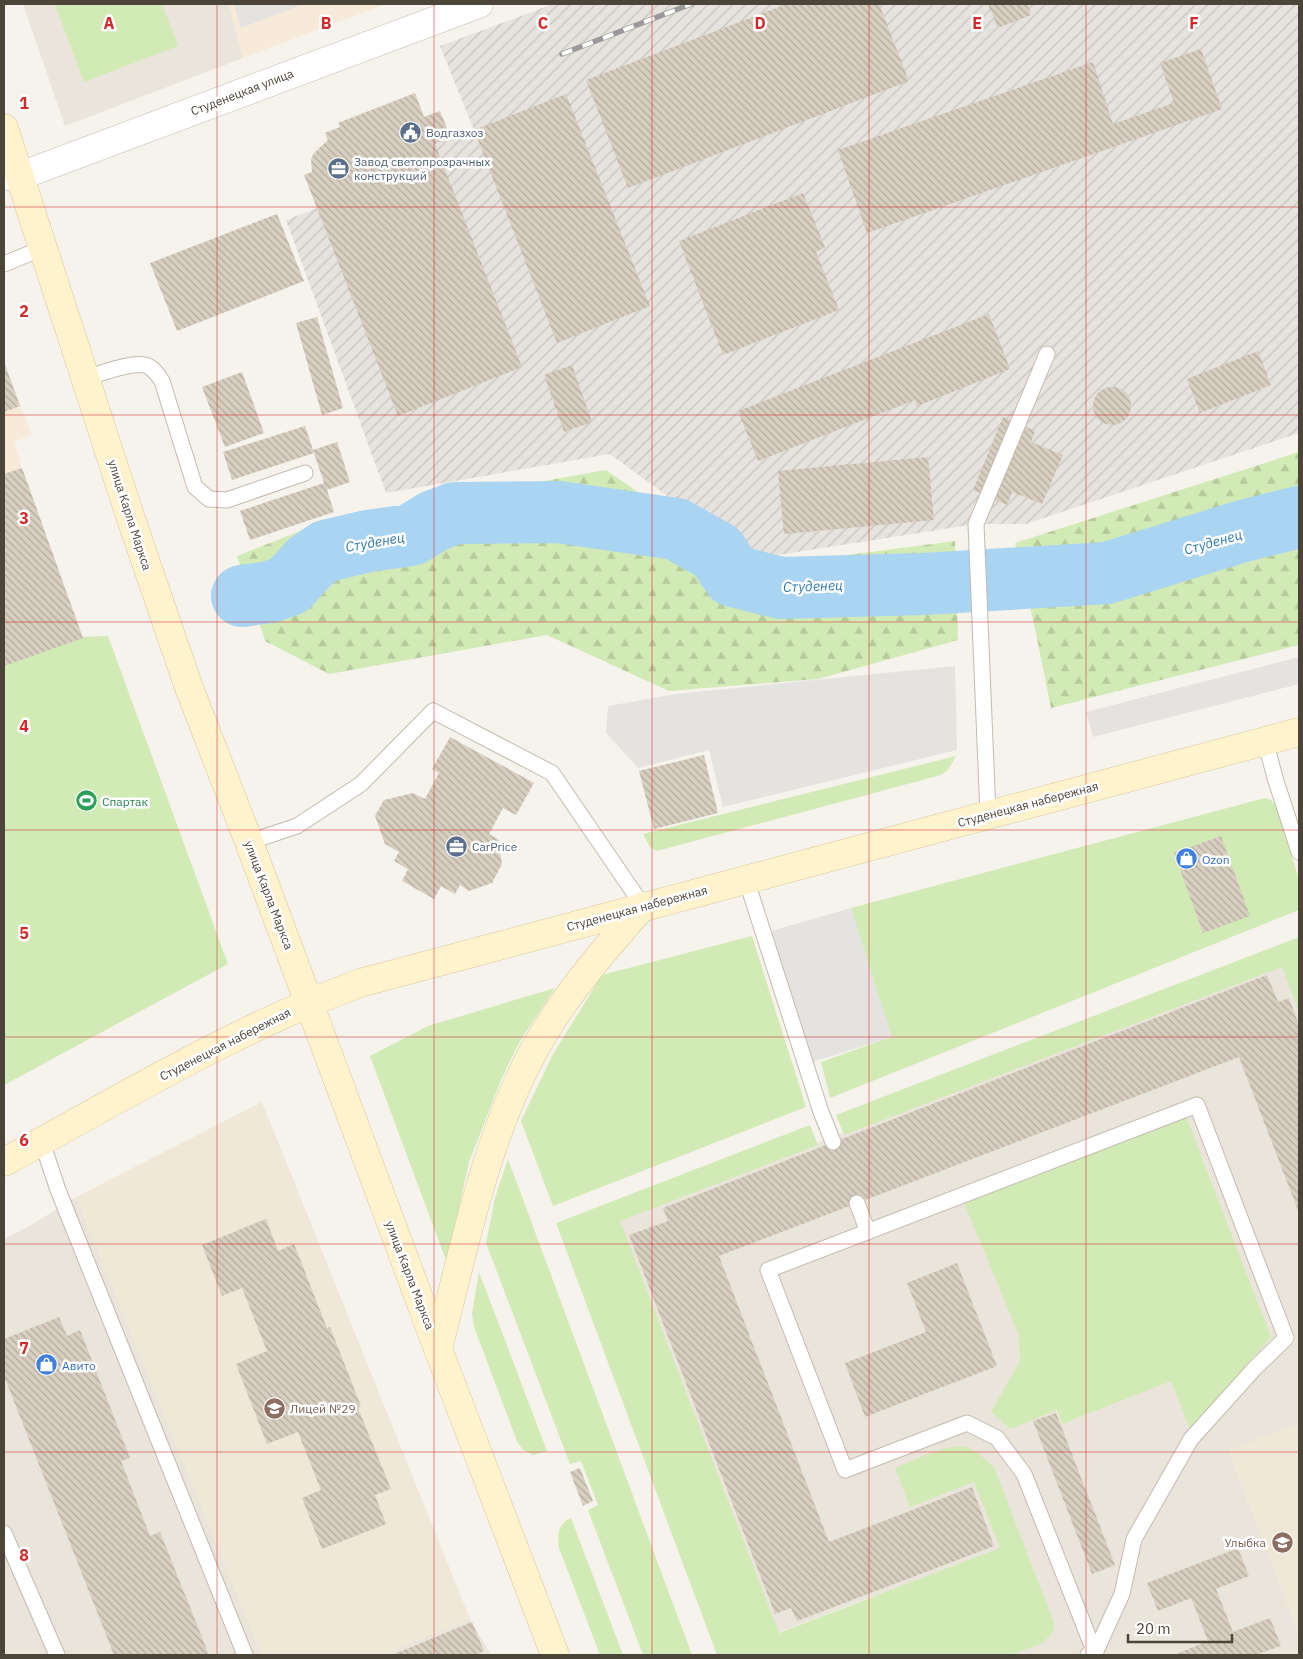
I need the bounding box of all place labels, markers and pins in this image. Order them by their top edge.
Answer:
public building icon: Водгазхоз [398,120,422,144]
place label: Водгазхоз [426,125,484,140]
place label: Завод светопрозрачных конструкций [354,154,490,183]
office icon: Завод светопрозрачных конструкций [326,156,350,180]
sports icon: Спартак [74,789,98,813]
place label: Спартак [102,794,148,809]
office icon: CarPrice [444,834,468,858]
place label: CarPrice [472,839,518,854]
shop icon: Ozon [1174,847,1198,871]
place label: Ozon [1202,852,1229,867]
shop icon: Авито [34,1353,58,1377]
place label: Авито [62,1358,96,1373]
school or university icon: Лицей №29 [262,1396,286,1420]
place label: Лицей №29 [290,1401,356,1416]
school or university icon: Улыбка [1270,1530,1294,1554]
place label: Улыбка [1224,1535,1267,1550]

